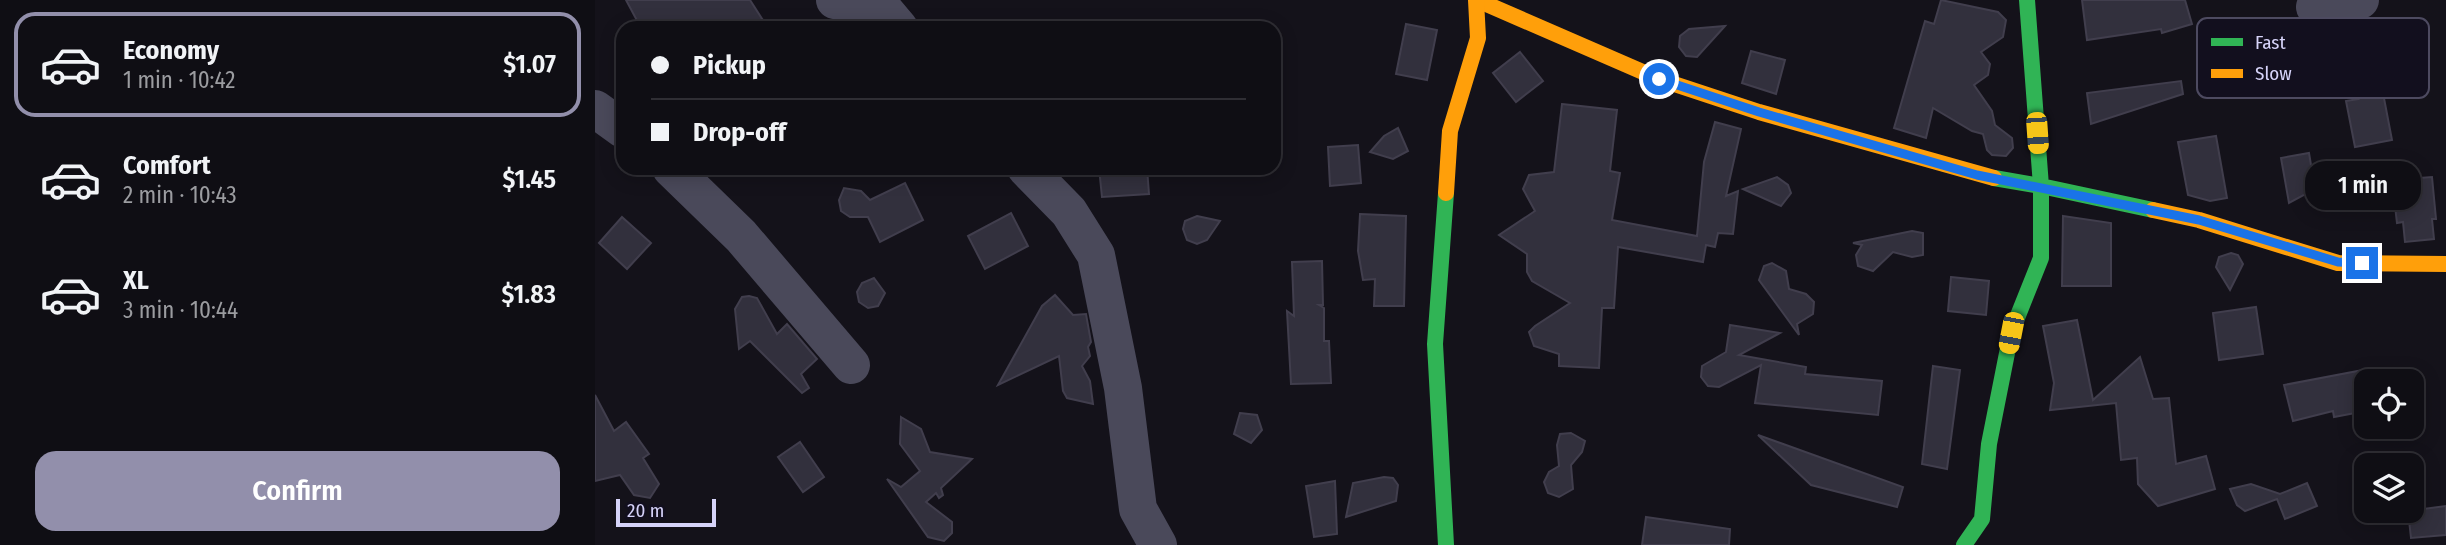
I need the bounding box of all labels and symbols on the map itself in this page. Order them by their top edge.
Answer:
legend [2197,18,2429,98]
text: Fast [2255,31,2286,54]
text: Slow [2255,62,2292,85]
route start [1643,63,1675,95]
car [2026,111,2049,155]
callout: 1 min [2304,162,2420,210]
route end [2346,247,2378,279]
car [1997,310,2026,356]
scale bar [616,496,716,528]

